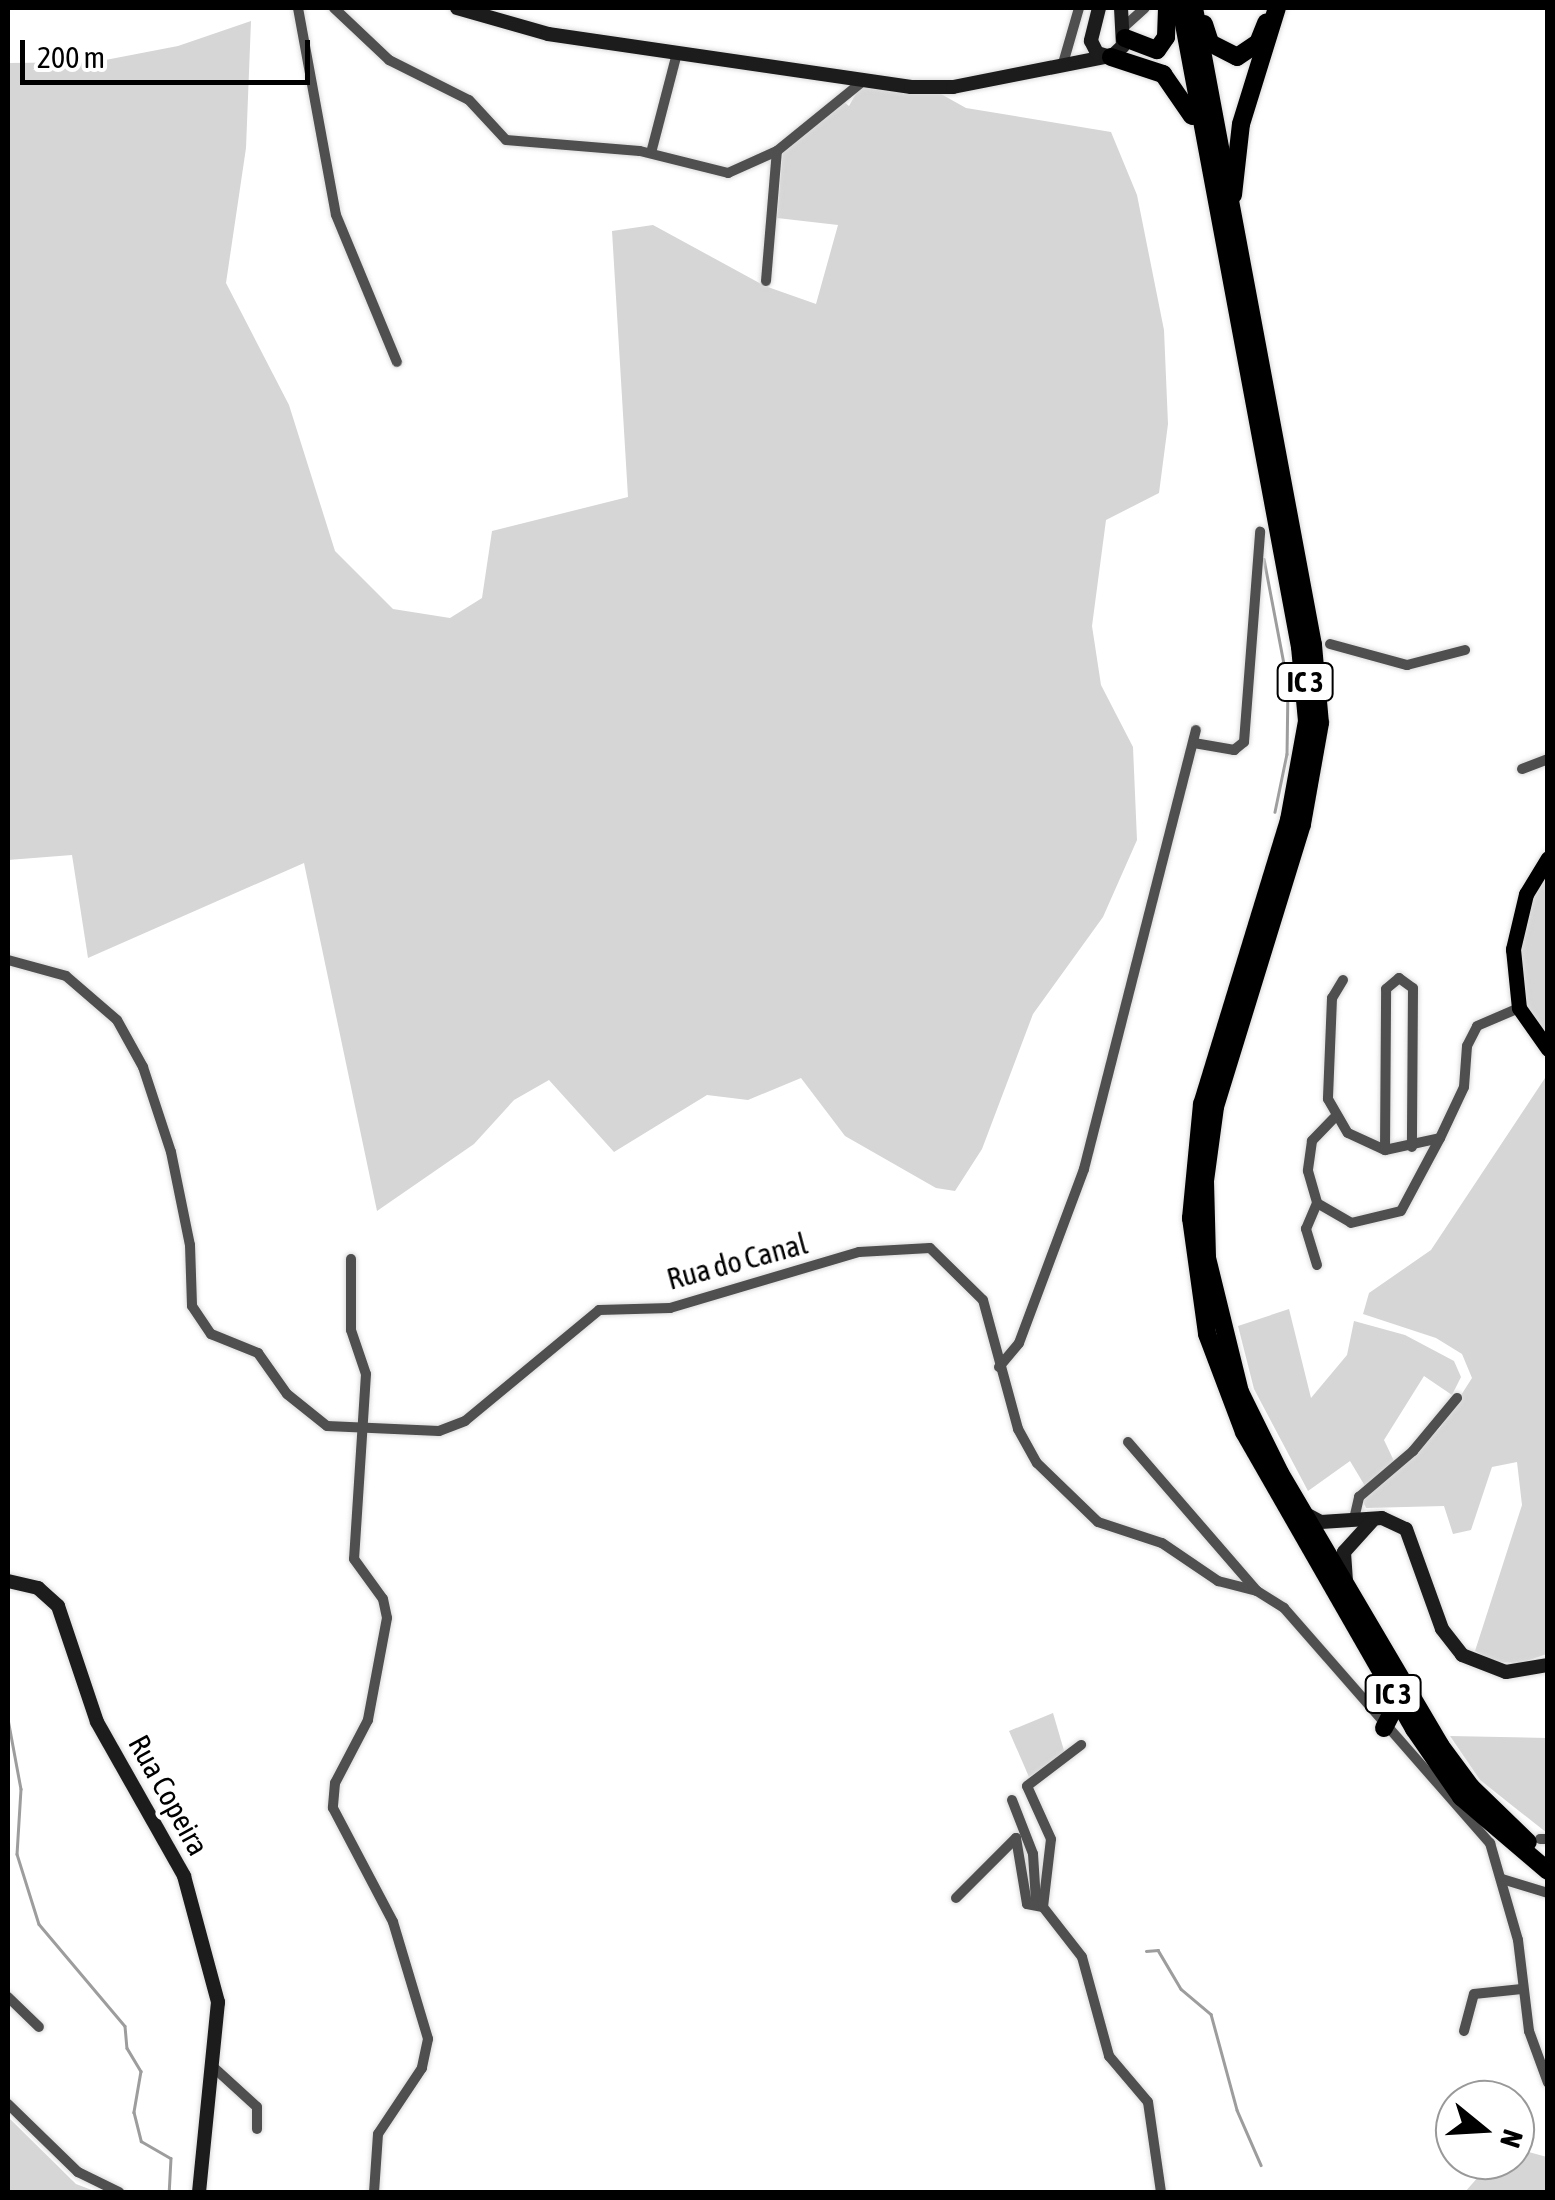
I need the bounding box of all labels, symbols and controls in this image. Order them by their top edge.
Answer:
scale bar [25,20,315,82]
text: 200 m [37,40,105,74]
road number: IC 3 [1275,659,1335,705]
street label: Rua do Canal [663,1225,811,1297]
road number: IC 3 [1363,1671,1423,1717]
street label: Rua Copeira [121,1729,217,1861]
north arrow [1435,2080,1535,2180]
text: N [1494,2126,1529,2151]

